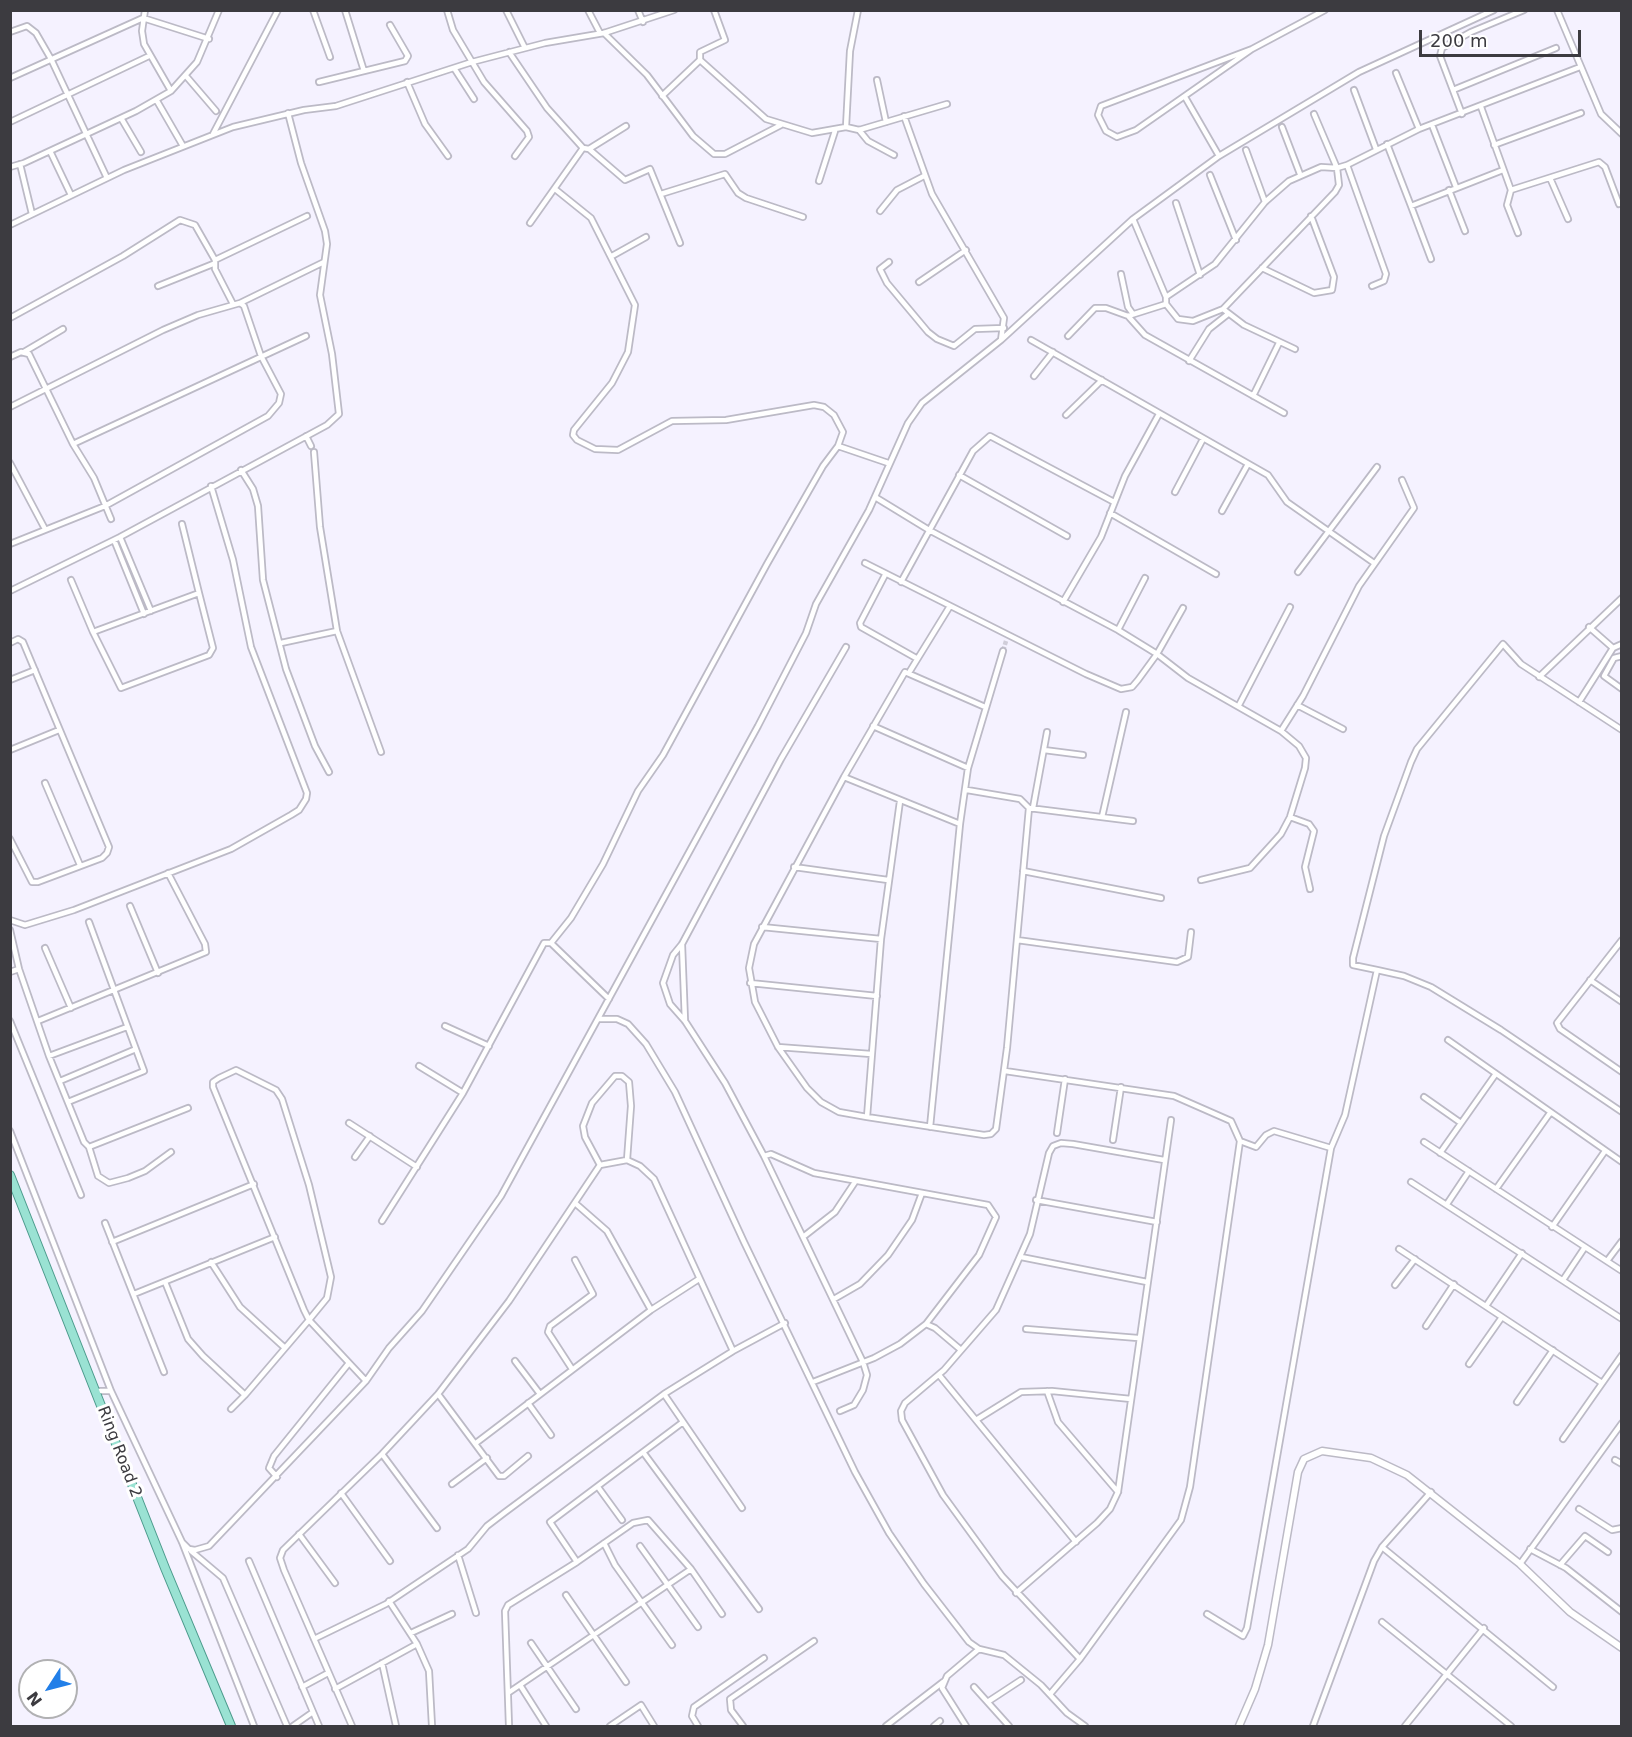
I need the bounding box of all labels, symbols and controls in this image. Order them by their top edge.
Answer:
scale bar [1422,18,1584,56]
text: 200 m [1430,30,1488,51]
street label: Ring Road 2 [93,1404,145,1500]
north arrow [18,1659,78,1719]
text: N [23,1688,46,1710]

